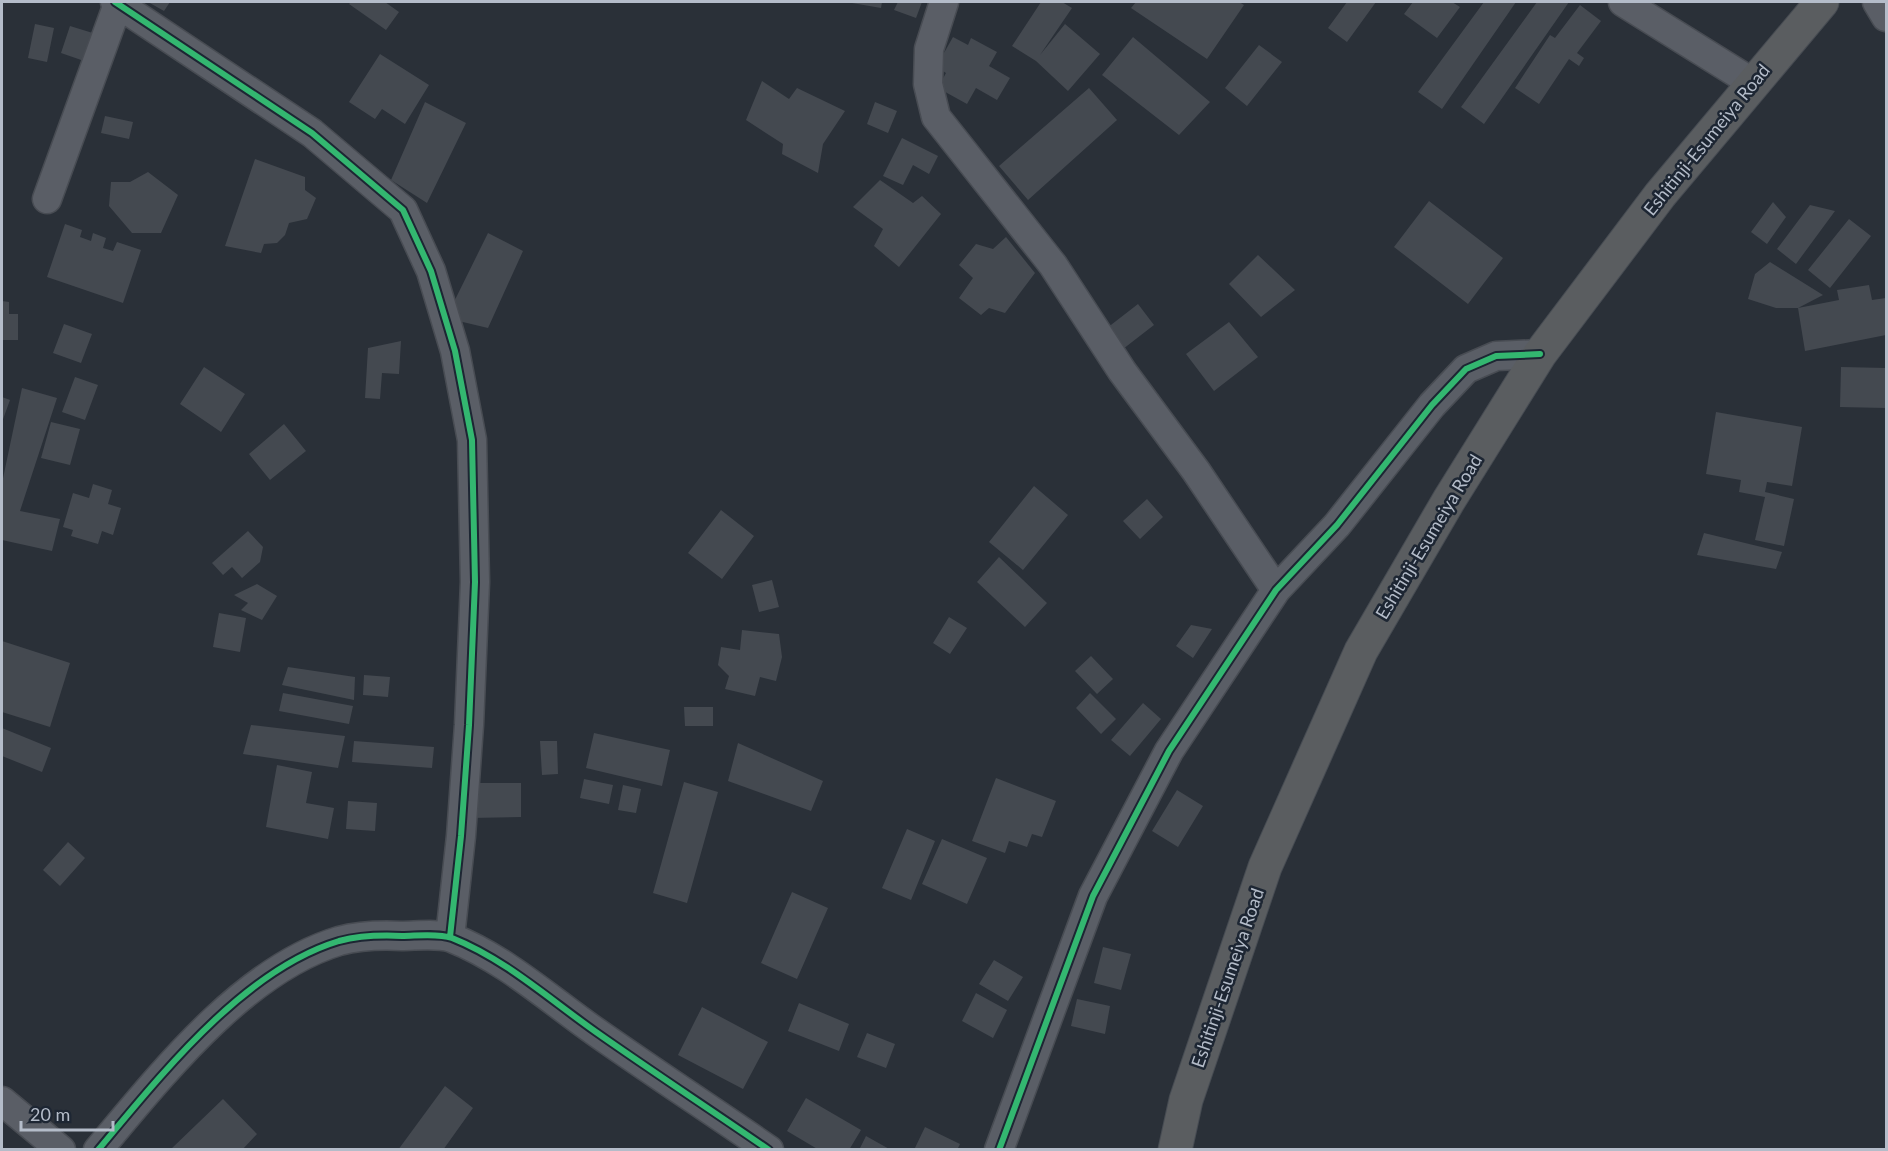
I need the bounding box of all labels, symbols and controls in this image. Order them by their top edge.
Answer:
street label: Eshitinji-Esumeiya Road [1638,59,1774,219]
street label: Eshitinji-Esumeiya Road [1370,450,1486,623]
street label: Eshitinji-Esumeiya Road [1186,885,1268,1070]
scale bar [21,1094,112,1132]
text: 20 m [30,1103,70,1125]

